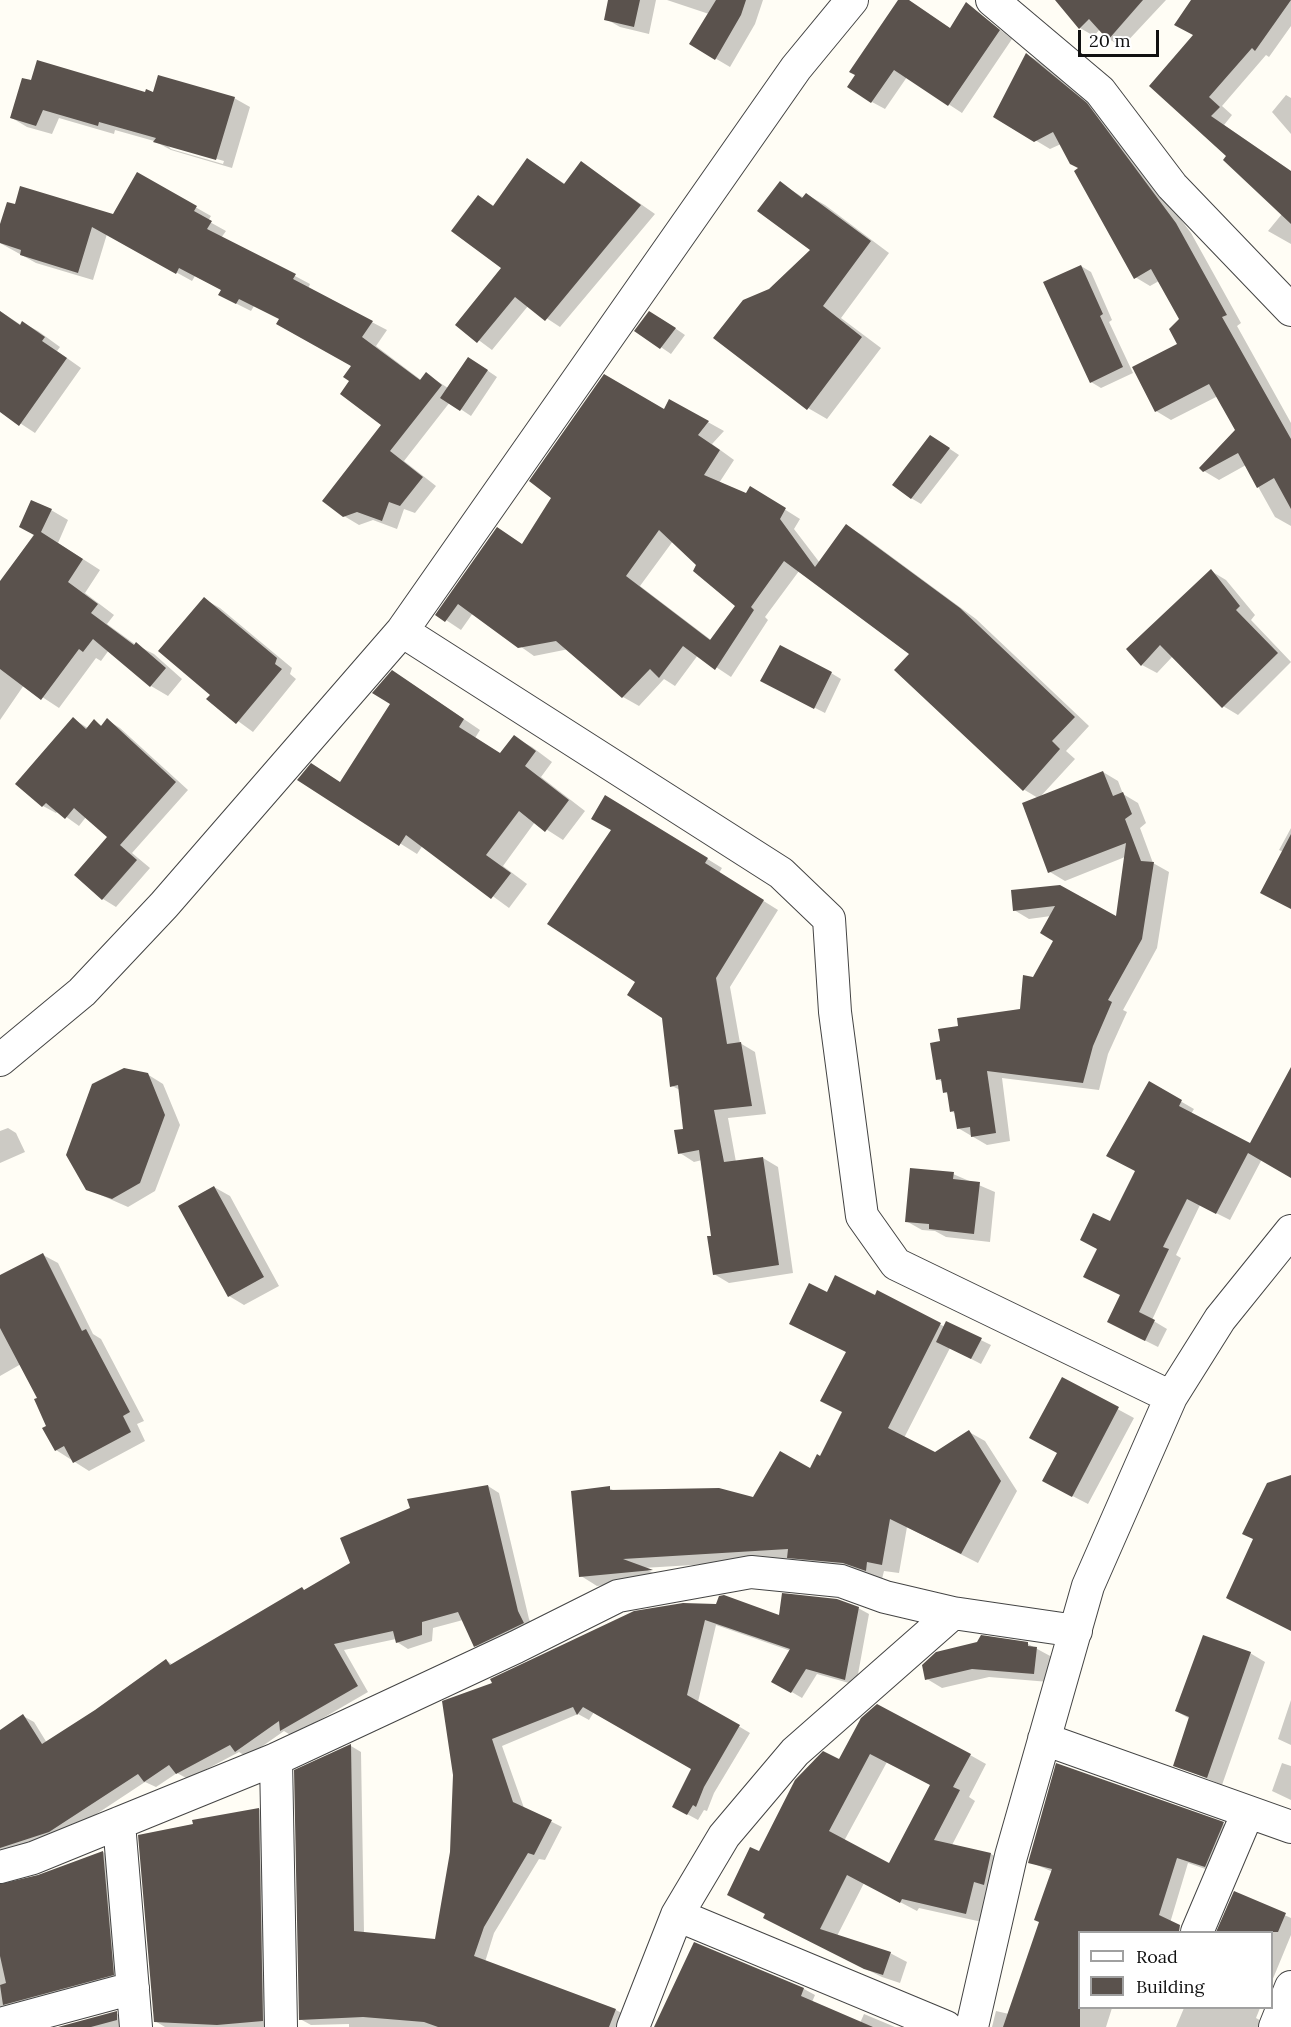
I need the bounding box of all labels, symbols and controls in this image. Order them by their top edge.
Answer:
scale bar [1081,18,1162,56]
text: 20 m [1089,29,1131,52]
legend [1078,1931,1273,2009]
text: Road [1136,1945,1178,1968]
text: Building [1136,1975,1204,1998]

